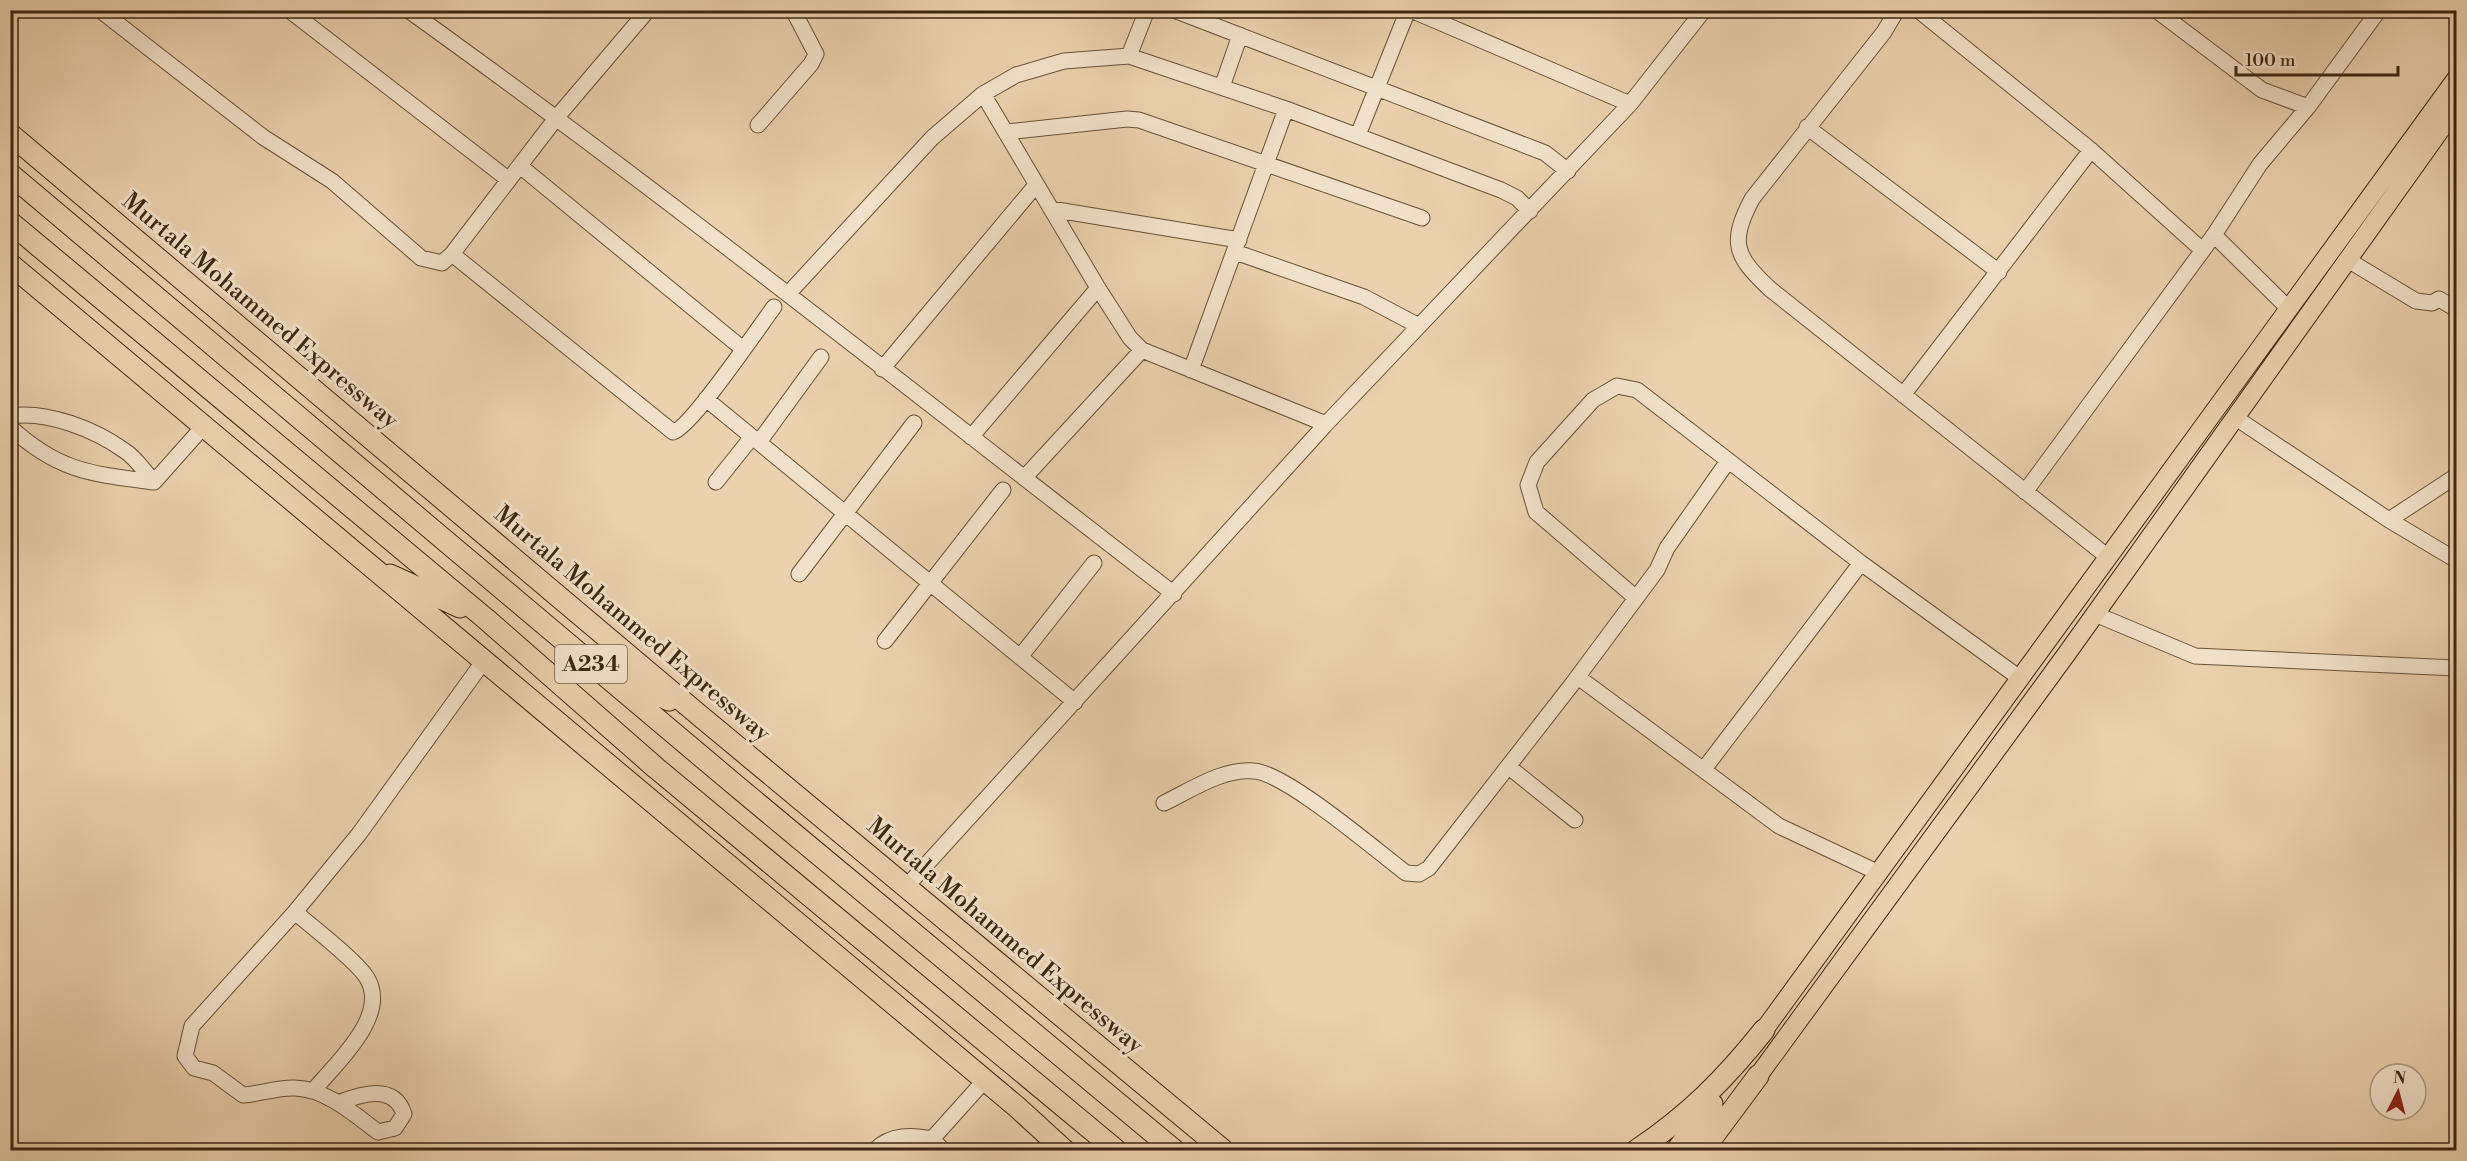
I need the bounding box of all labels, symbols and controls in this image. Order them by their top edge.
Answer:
scale bar [2236,39,2398,77]
text: 100 m [2245,49,2296,72]
street label: Murtala Mohammed Expressway [116,186,405,436]
street label: Murtala Mohammed Expressway [488,499,777,749]
road number: A234 [555,645,627,683]
street label: Murtala Mohammed Expressway [861,811,1150,1061]
north arrow [2368,1062,2428,1122]
text: N [2392,1067,2407,1089]

